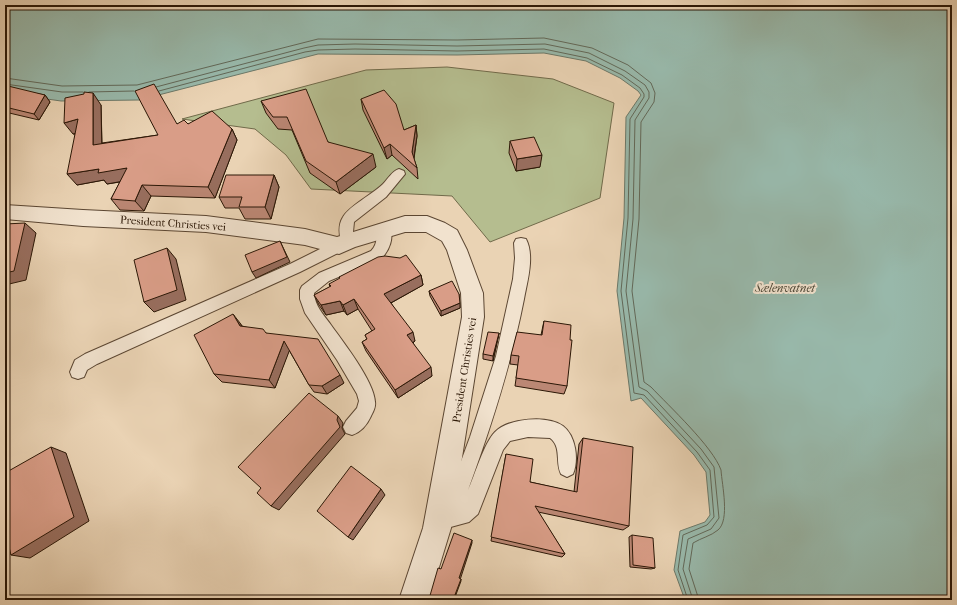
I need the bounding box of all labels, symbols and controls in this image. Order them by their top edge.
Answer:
street label: President Christies vei [119,213,227,234]
water label: Sælenvatnet [754,281,816,295]
street label: President Christies vei [450,316,479,424]

